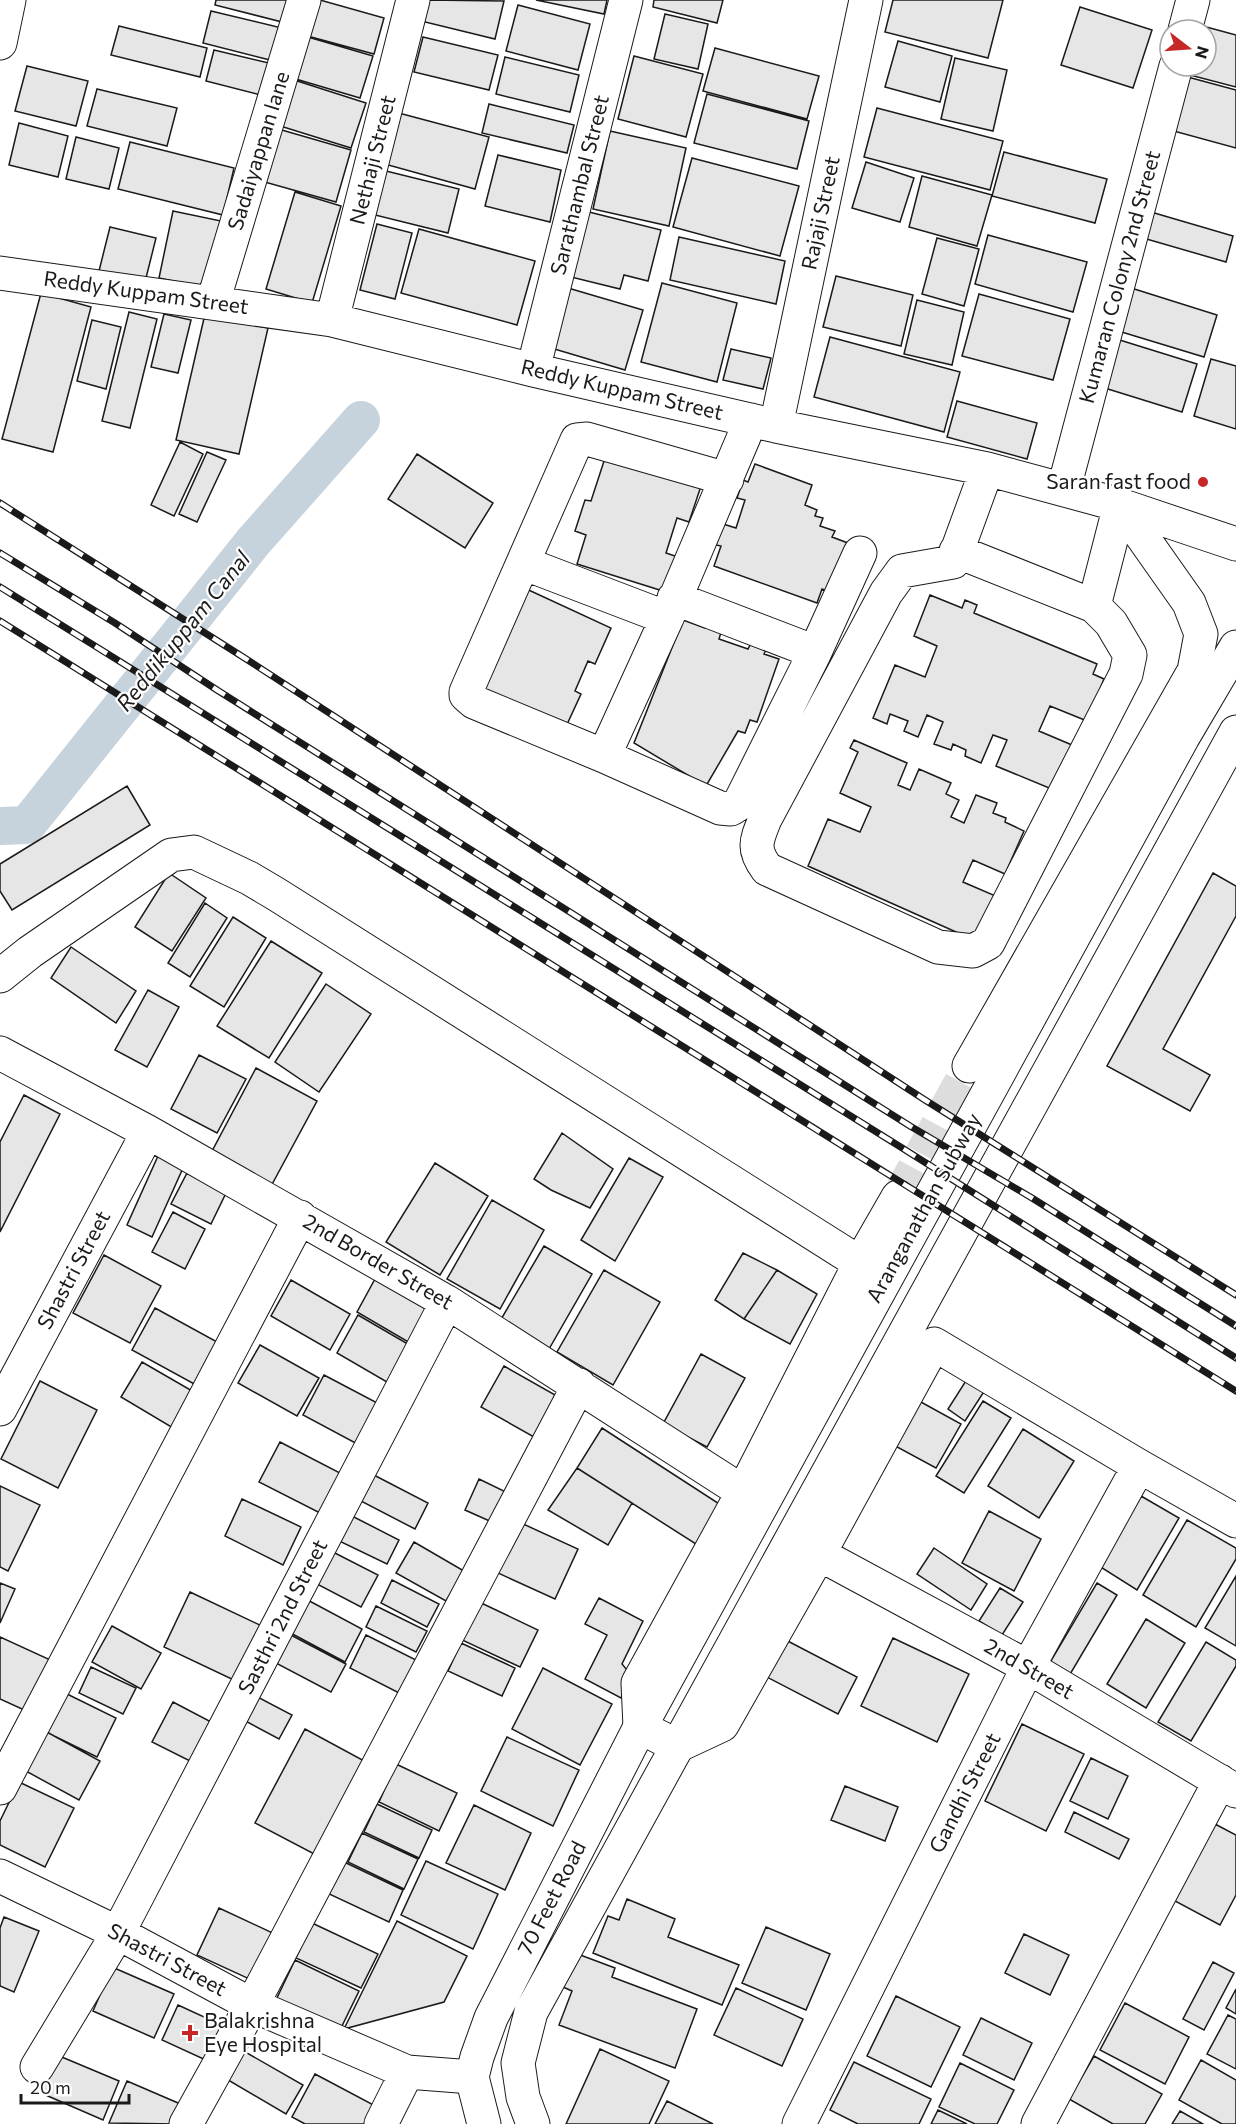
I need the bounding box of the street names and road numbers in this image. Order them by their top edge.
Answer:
street label: Sadaiyappan lane [222,68,294,233]
street label: Nethaji Street [343,92,400,227]
street label: Sarathambal Street [544,92,613,277]
street label: Kumaran Colony 2nd Street [1073,147,1164,406]
street label: Rajaji Street [795,154,844,272]
street label: Reddy Kuppam Street [42,265,250,318]
street label: Reddy Kuppam Street [519,353,726,424]
street label: Aranganathan Subway [860,1108,985,1306]
street label: Shastri Street [31,1206,114,1333]
street label: 2nd Border Street [299,1208,458,1314]
street label: Sasthri 2nd Street [232,1535,331,1698]
street label: 2nd Street [981,1632,1079,1703]
street label: Gandhi Street [923,1728,1005,1857]
street label: 70 Feet Road [511,1836,590,1958]
street label: Shastri Street [104,1917,231,2000]

